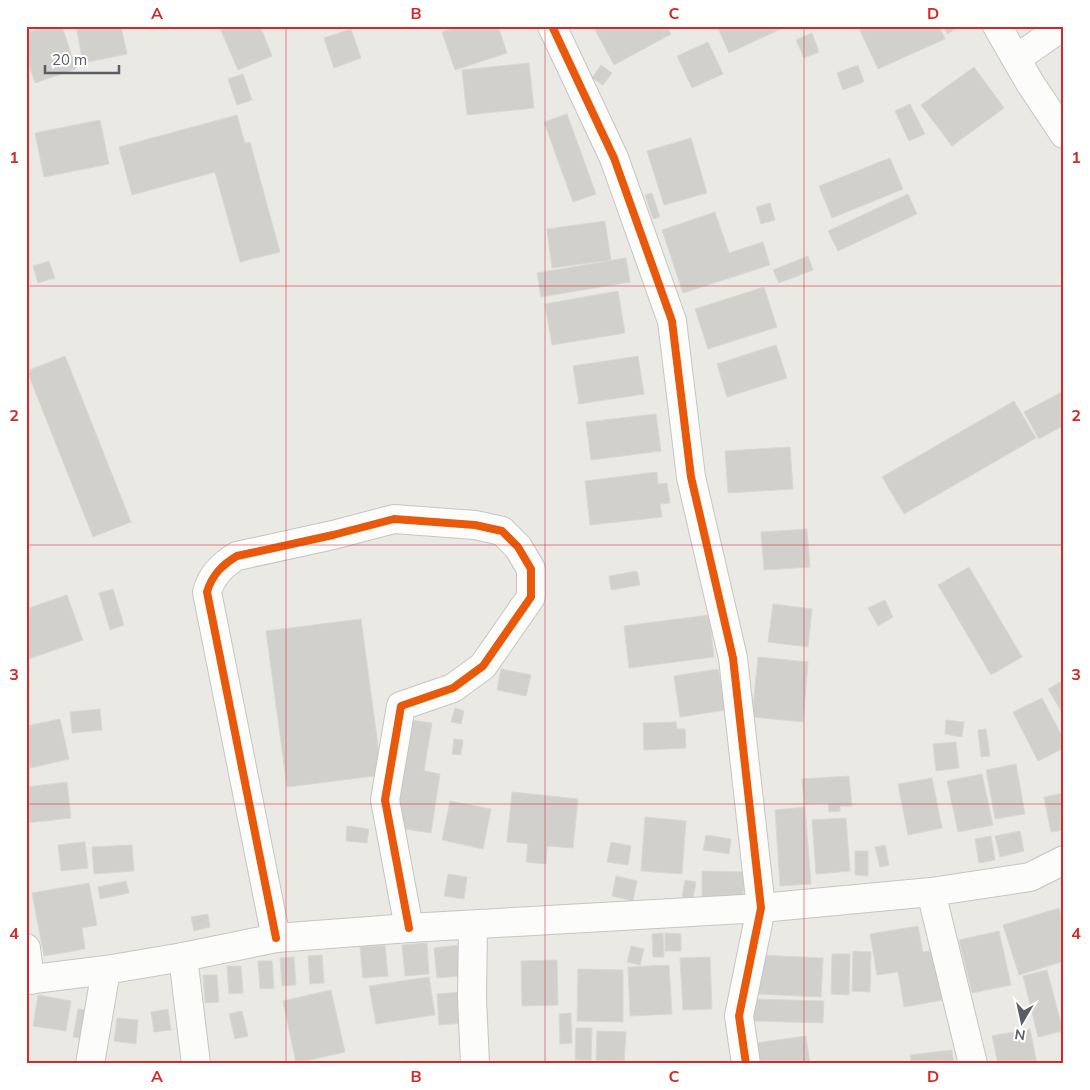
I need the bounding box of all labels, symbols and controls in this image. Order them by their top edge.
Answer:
text: A [151,3,163,23]
text: B [410,3,422,23]
text: C [669,3,680,23]
text: D [927,3,939,23]
scale bar [45,42,119,74]
text: 20 m [52,50,87,69]
text: 1 [9,147,19,167]
text: 1 [1071,147,1081,167]
text: 2 [9,405,19,425]
text: 2 [1071,405,1081,425]
text: 3 [9,664,19,684]
text: 3 [1071,664,1081,684]
text: 4 [9,923,19,943]
text: 4 [1071,923,1081,943]
north arrow [998,998,1048,1048]
text: N [1013,1025,1027,1045]
text: A [151,1066,163,1086]
text: B [410,1066,422,1086]
text: C [669,1066,680,1086]
text: D [927,1066,939,1086]

